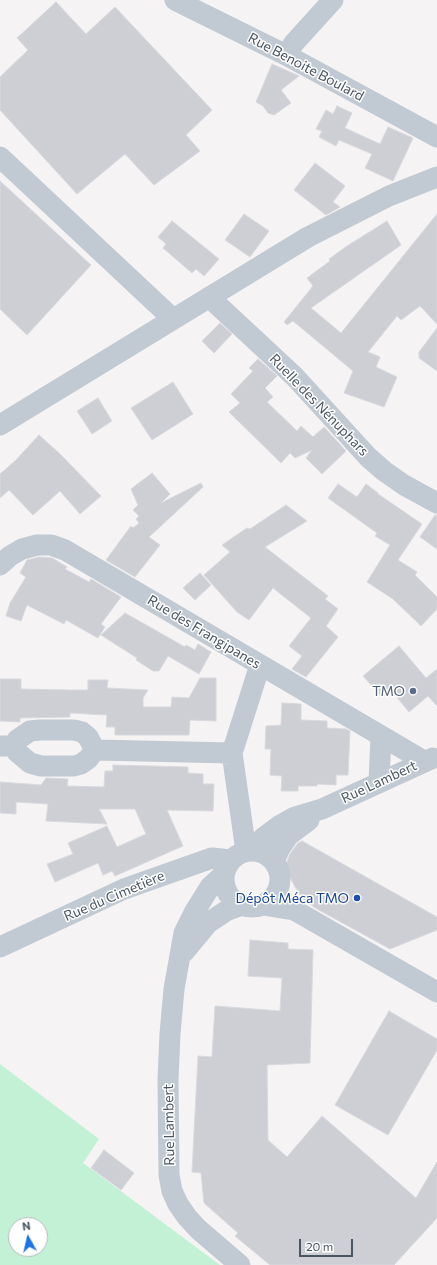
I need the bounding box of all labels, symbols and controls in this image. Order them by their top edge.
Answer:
street label: Rue Benoite Boulard [245,29,367,105]
street label: Ruelle des Nénuphars [266,350,372,460]
street label: Rue des Frangipanes [144,592,264,672]
place label: TMO [372,683,405,699]
marker: TMO [408,686,418,696]
street label: Rue Lambert [338,757,420,807]
street label: Rue du Cimetière [61,867,167,925]
place label: Dépôt Méca TMO [236,890,349,906]
marker: Dépôt Méca TMO [352,893,362,903]
street label: Rue Lambert [160,1084,178,1166]
north arrow [8,1217,48,1257]
text: N [21,1219,31,1233]
scale bar [301,1231,355,1257]
text: 20 m [306,1239,333,1253]

